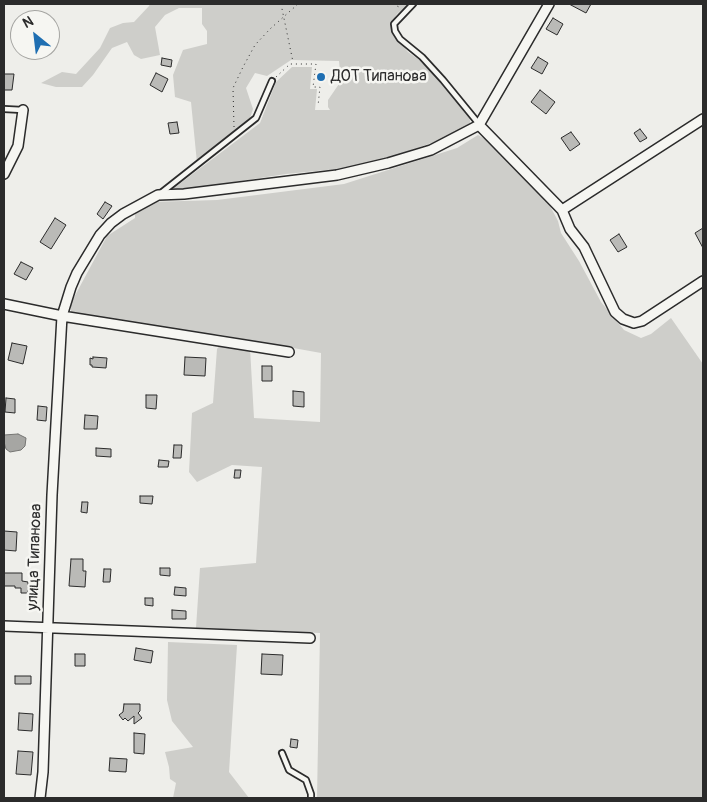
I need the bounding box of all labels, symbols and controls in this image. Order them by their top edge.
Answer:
north arrow [10,10,60,60]
text: N [20,13,36,32]
place label: ДОТ Типанова [331,67,427,87]
marker: ДОТ Типанова [315,71,327,83]
street label: улица Типанова [24,503,46,611]

